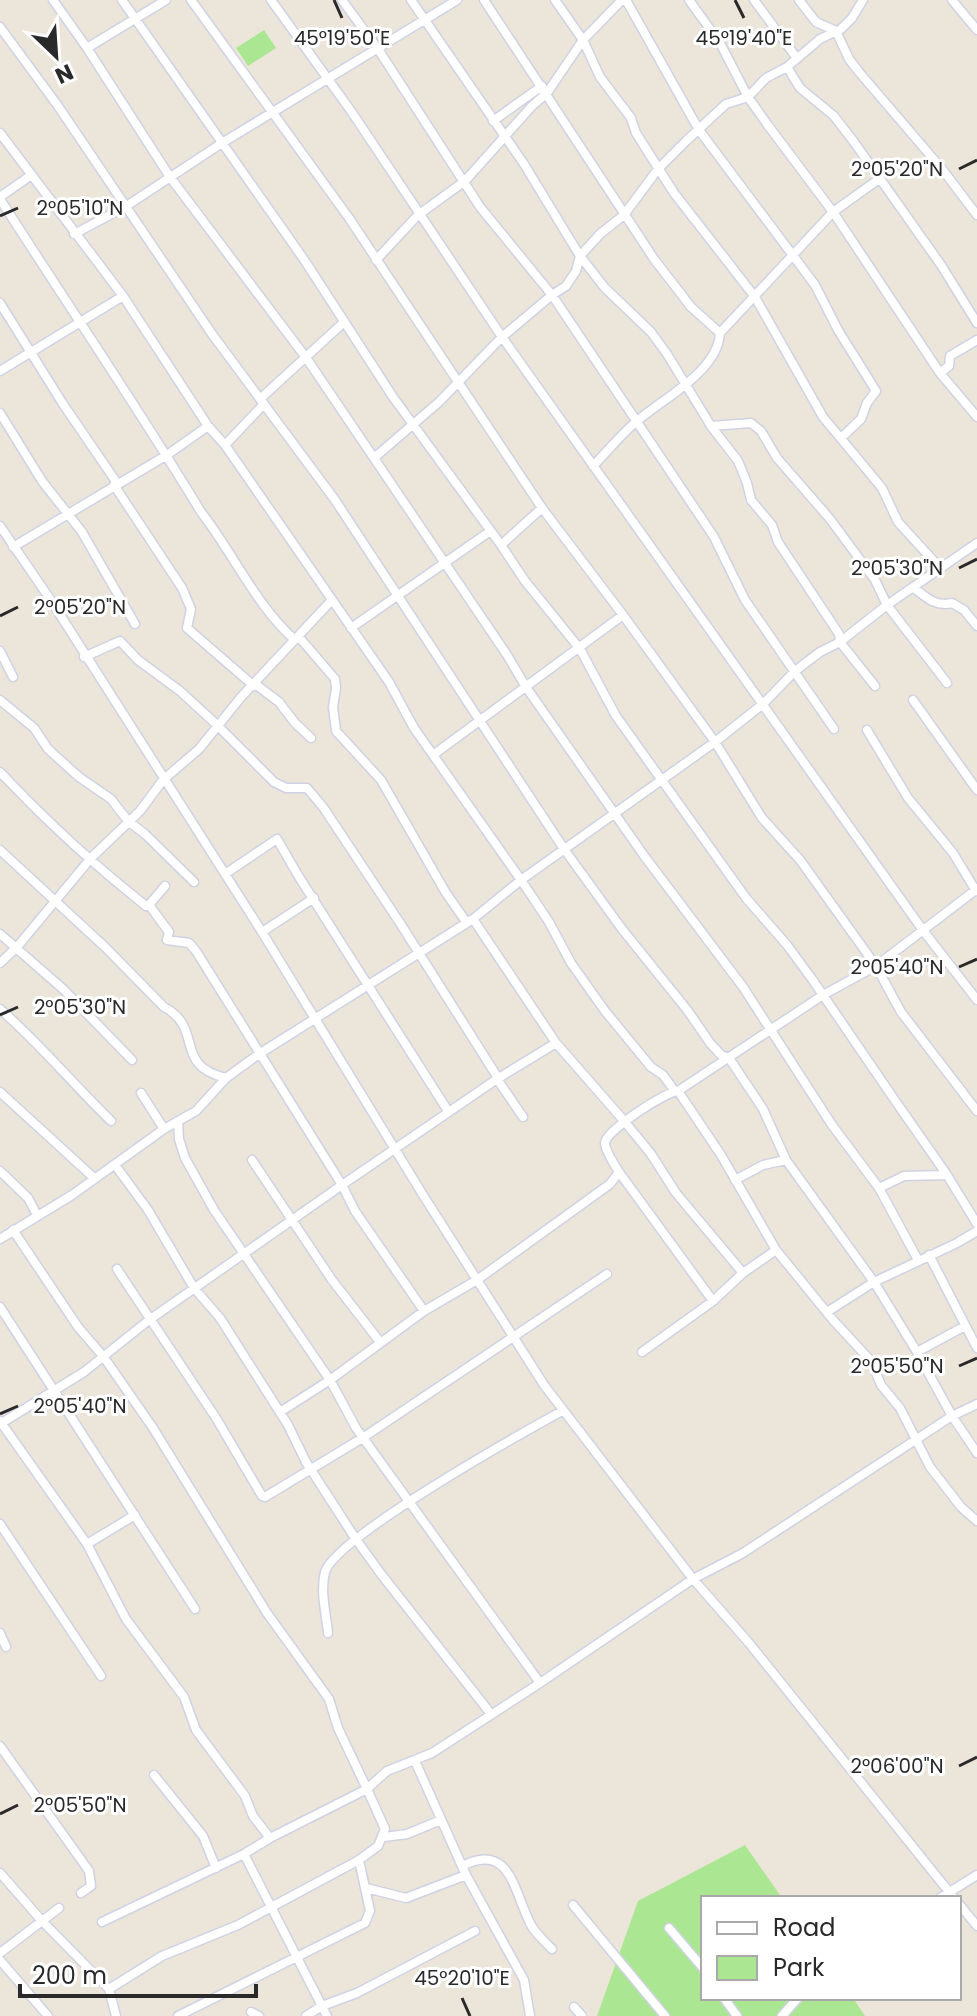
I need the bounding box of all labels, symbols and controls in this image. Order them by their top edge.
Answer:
north arrow [16,16,96,96]
text: 45°19'50"E [294,24,390,52]
text: 45°19'40"E [696,24,792,52]
text: N [50,56,78,91]
text: 2°05'20"N [851,155,943,183]
text: 2°05'10"N [37,194,123,222]
text: 2°05'30"N [851,554,943,582]
text: 2°05'20"N [34,593,126,621]
text: 2°05'40"N [850,953,944,981]
text: 2°05'30"N [34,993,126,1021]
text: 2°05'50"N [850,1352,944,1380]
text: 2°05'40"N [33,1392,127,1420]
text: 2°06'00"N [850,1752,944,1780]
text: 2°05'50"N [33,1791,127,1819]
legend [701,1896,961,2000]
text: Road [773,1911,835,1944]
scale bar [20,1948,256,1998]
text: Park [773,1951,825,1984]
text: 200 m [32,1959,107,1992]
text: 45°20'10"E [414,1964,510,1992]

